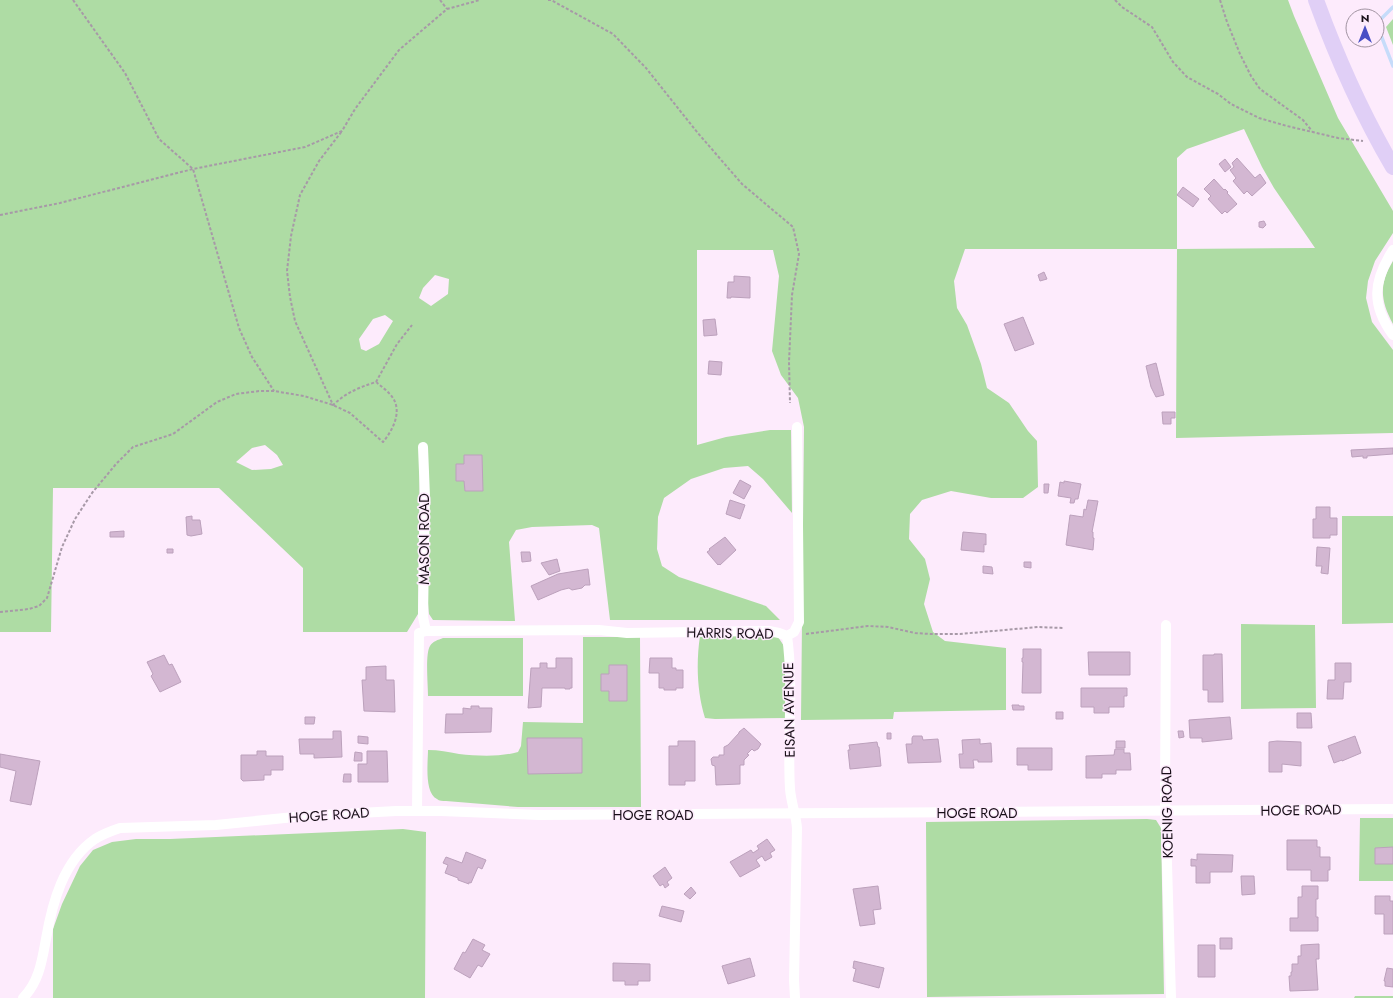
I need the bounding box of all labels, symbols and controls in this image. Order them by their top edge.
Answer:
north arrow [1345,8,1385,48]
text: N [1361,10,1369,26]
street label: MASON ROAD [414,493,434,585]
street label: HARRIS ROAD [686,622,774,644]
street label: EISAN AVENUE [778,662,800,758]
street label: KOENIG ROAD [1156,766,1178,858]
street label: HOGE ROAD [1260,799,1342,821]
street label: HOGE ROAD [288,802,370,828]
street label: HOGE ROAD [936,803,1018,823]
street label: HOGE ROAD [612,805,694,825]

